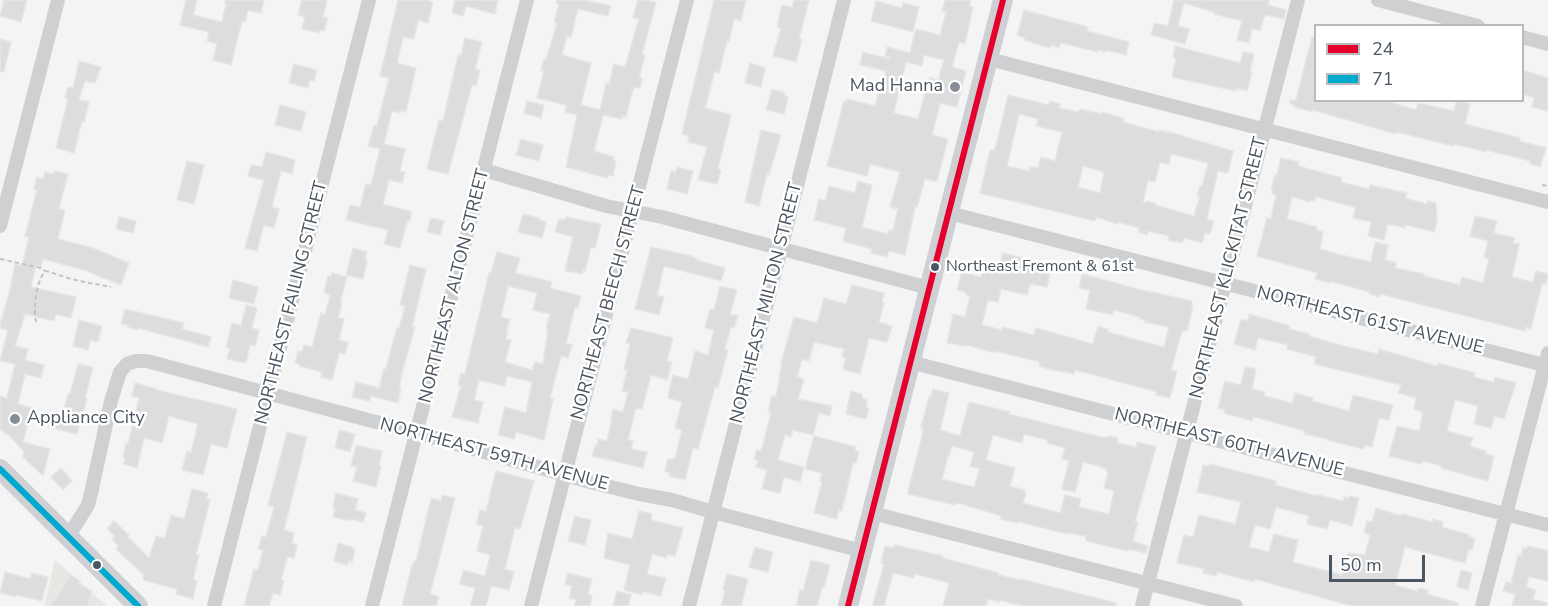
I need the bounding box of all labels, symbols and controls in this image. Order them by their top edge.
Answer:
legend [1314,24,1524,102]
text: 24 [1372,37,1394,61]
text: 71 [1372,67,1394,91]
place label: Mad Hanna [850,76,943,98]
marker: Mad Hanna [948,80,962,94]
street label: NORTHEAST KLICKITAT STREET [1186,135,1272,401]
street label: NORTHEAST ALTON STREET [415,167,495,405]
street label: NORTHEAST FAILING STREET [251,179,333,427]
street label: NORTHEAST MILTON STREET [727,180,807,426]
street label: NORTHEAST BEECH STREET [567,183,651,423]
place label: Northeast Fremont & 61st [946,257,1134,277]
marker: Northeast Fremont & 61st [929,261,941,273]
street label: NORTHEAST 61ST AVENUE [1255,282,1485,360]
street label: NORTHEAST 60TH AVENUE [1112,404,1346,482]
place label: Appliance City [27,408,145,430]
marker: Appliance City [8,412,22,426]
street label: NORTHEAST 59TH AVENUE [377,414,611,496]
scale bar [1332,543,1428,581]
text: 50 m [1340,553,1382,577]
unlabelled marker [91,559,103,571]

